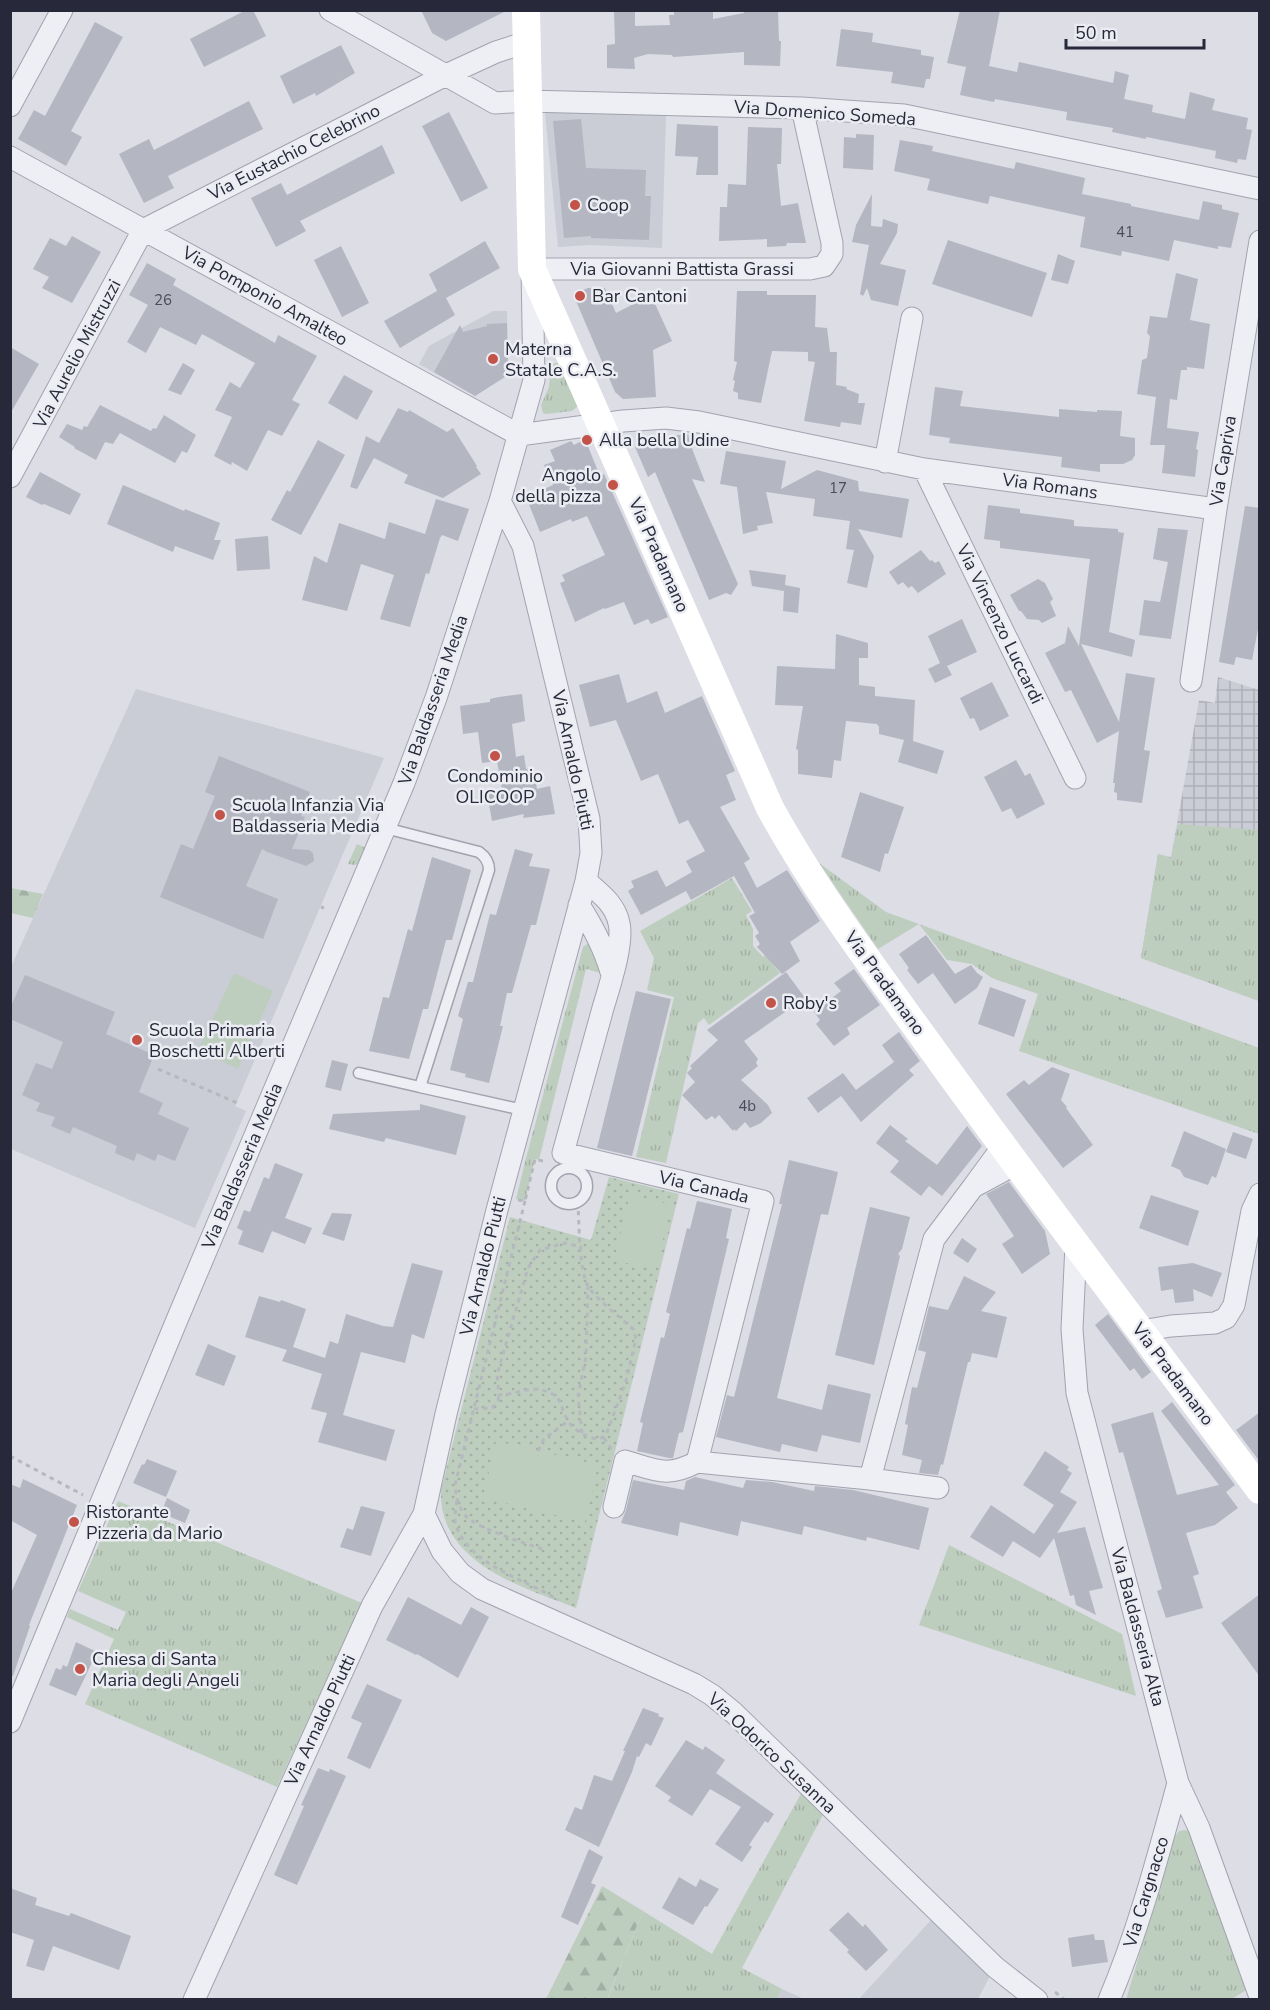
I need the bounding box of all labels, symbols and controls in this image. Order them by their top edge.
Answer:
scale bar [1066,12,1204,50]
text: 50 m [1075,21,1117,45]
street label: Via Domenico Someda [732,95,917,131]
street label: Via Eustachio Celebrino [203,98,384,206]
place label: Coop [587,193,629,217]
marker: Coop [568,198,582,212]
house number: 41 [1116,222,1134,242]
street label: Via Pomponio Amalteo [177,240,352,352]
street label: Via Giovanni Battista Grassi [569,257,794,281]
street label: Via Aurelio Mistruzzi [27,275,127,434]
place label: Bar Cantoni [592,284,687,308]
marker: Bar Cantoni [573,289,587,303]
house number: 26 [154,290,172,310]
place label: Materna Statale C.A.S. [505,337,617,382]
marker: Materna Statale C.A.S. [486,352,500,366]
street label: Via Capriva [1204,414,1242,509]
place label: Alla bella Udine [599,428,729,452]
marker: Alla bella Udine [580,433,594,447]
place label: Angolo della pizza [515,463,601,508]
street label: Via Romans [1000,467,1099,505]
marker: Angolo della pizza [606,478,620,492]
house number: 17 [829,478,847,498]
street label: Via Pradamano [623,493,695,616]
street label: Via Vincenzo Luccardi [950,539,1049,708]
street label: Via Baldasseria Media [392,612,473,789]
street label: Via Arnaldo Piutti [546,687,600,832]
marker: Condominio OLICOOP [488,749,502,763]
place label: Condominio OLICOOP [447,764,543,809]
place label: Scuola Infanzia Via Baldasseria Media [232,793,384,838]
marker: Scuola Infanzia Via Baldasseria Media [213,808,227,822]
street label: Via Pradamano [839,925,931,1040]
place label: Roby's [783,991,837,1015]
marker: Roby's [764,996,778,1010]
place label: Scuola Primaria Boschetti Alberti [149,1018,285,1063]
marker: Scuola Primaria Boschetti Alberti [130,1033,144,1047]
street label: Via Baldasseria Media [196,1079,288,1254]
house number: 4b [738,1096,756,1116]
street label: Via Canada [656,1165,751,1209]
street label: Via Arnaldo Piutti [454,1194,512,1339]
street label: Via Pradamano [1126,1317,1220,1430]
place label: Ristorante Pizzeria da Mario [86,1500,223,1545]
marker: Ristorante Pizzeria da Mario [67,1515,81,1529]
street label: Via Baldasseria Alta [1105,1544,1171,1709]
place label: Chiesa di Santa Maria degli Angeli [92,1647,239,1692]
street label: Via Arnaldo Piutti [279,1650,361,1791]
marker: Chiesa di Santa Maria degli Angeli [73,1662,87,1676]
street label: Via Odorico Susanna [702,1686,842,1819]
street label: Via Cargnacco [1117,1833,1174,1951]

